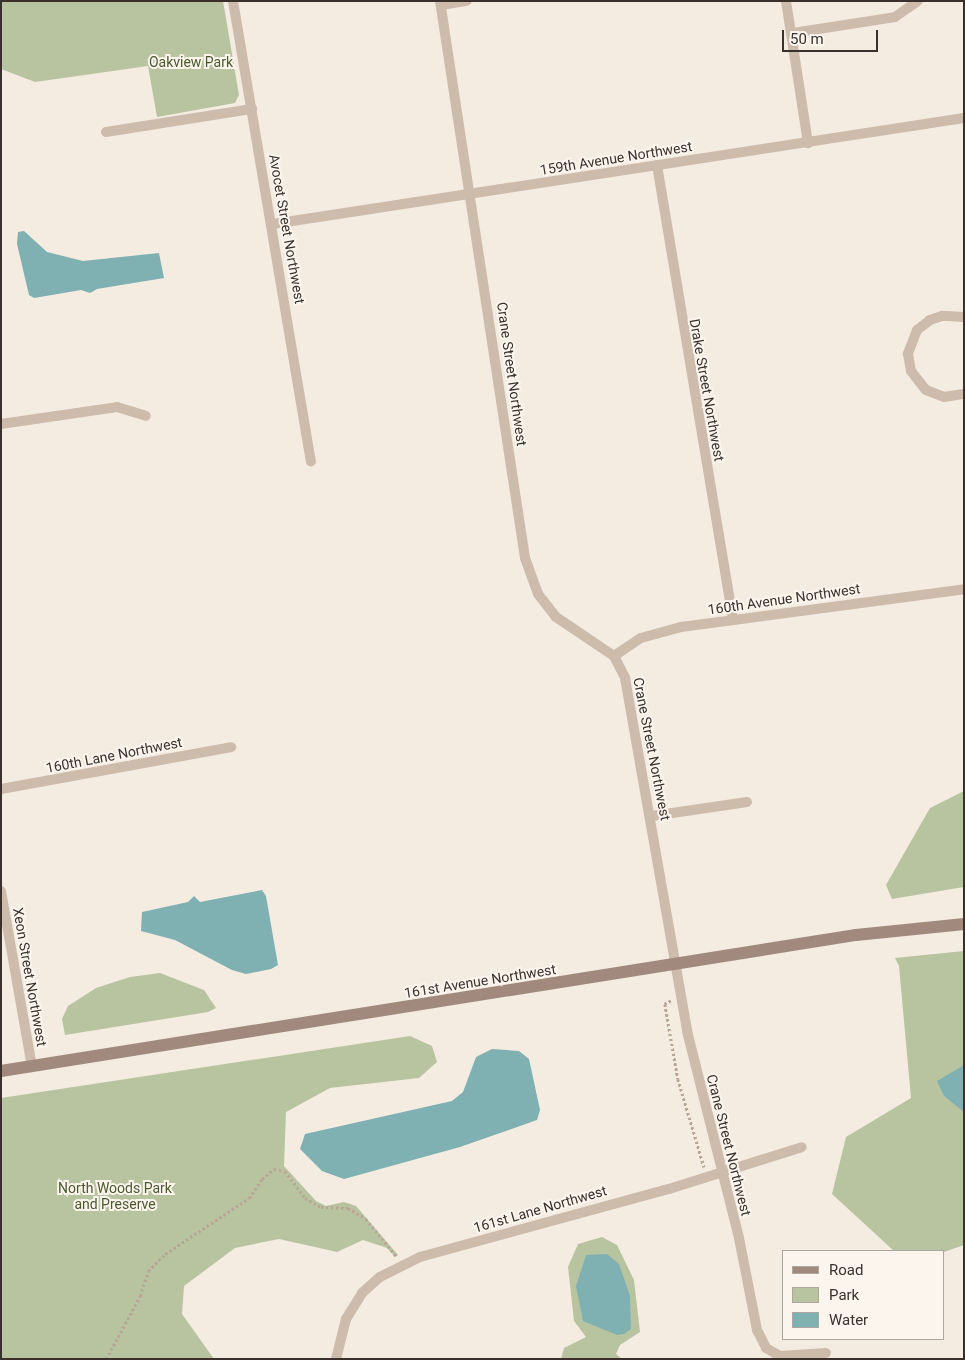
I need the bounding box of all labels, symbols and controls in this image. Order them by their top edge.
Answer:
scale bar [785,20,881,52]
text: 50 m [790,30,824,48]
park label: Oakview Park [149,54,233,70]
street label: 159th Avenue Northwest [539,138,693,178]
street label: Avocet Street Northwest [266,153,308,305]
street label: Crane Street Northwest [494,301,530,447]
street label: Drake Street Northwest [686,317,728,463]
street label: 160th Avenue Northwest [707,580,861,618]
street label: Crane Street Northwest [630,676,674,822]
street label: 160th Lane Northwest [45,734,183,776]
street label: Xeon Street Northwest [10,906,50,1048]
street label: 161st Avenue Northwest [403,961,557,1001]
street label: Crane Street Northwest [703,1072,755,1218]
park label: North Woods Park and Preserve [58,1180,172,1212]
street label: 161st Lane Northwest [471,1182,609,1236]
legend [782,1250,945,1340]
text: Road [829,1261,863,1279]
text: Park [829,1286,859,1304]
text: Water [829,1311,868,1329]

